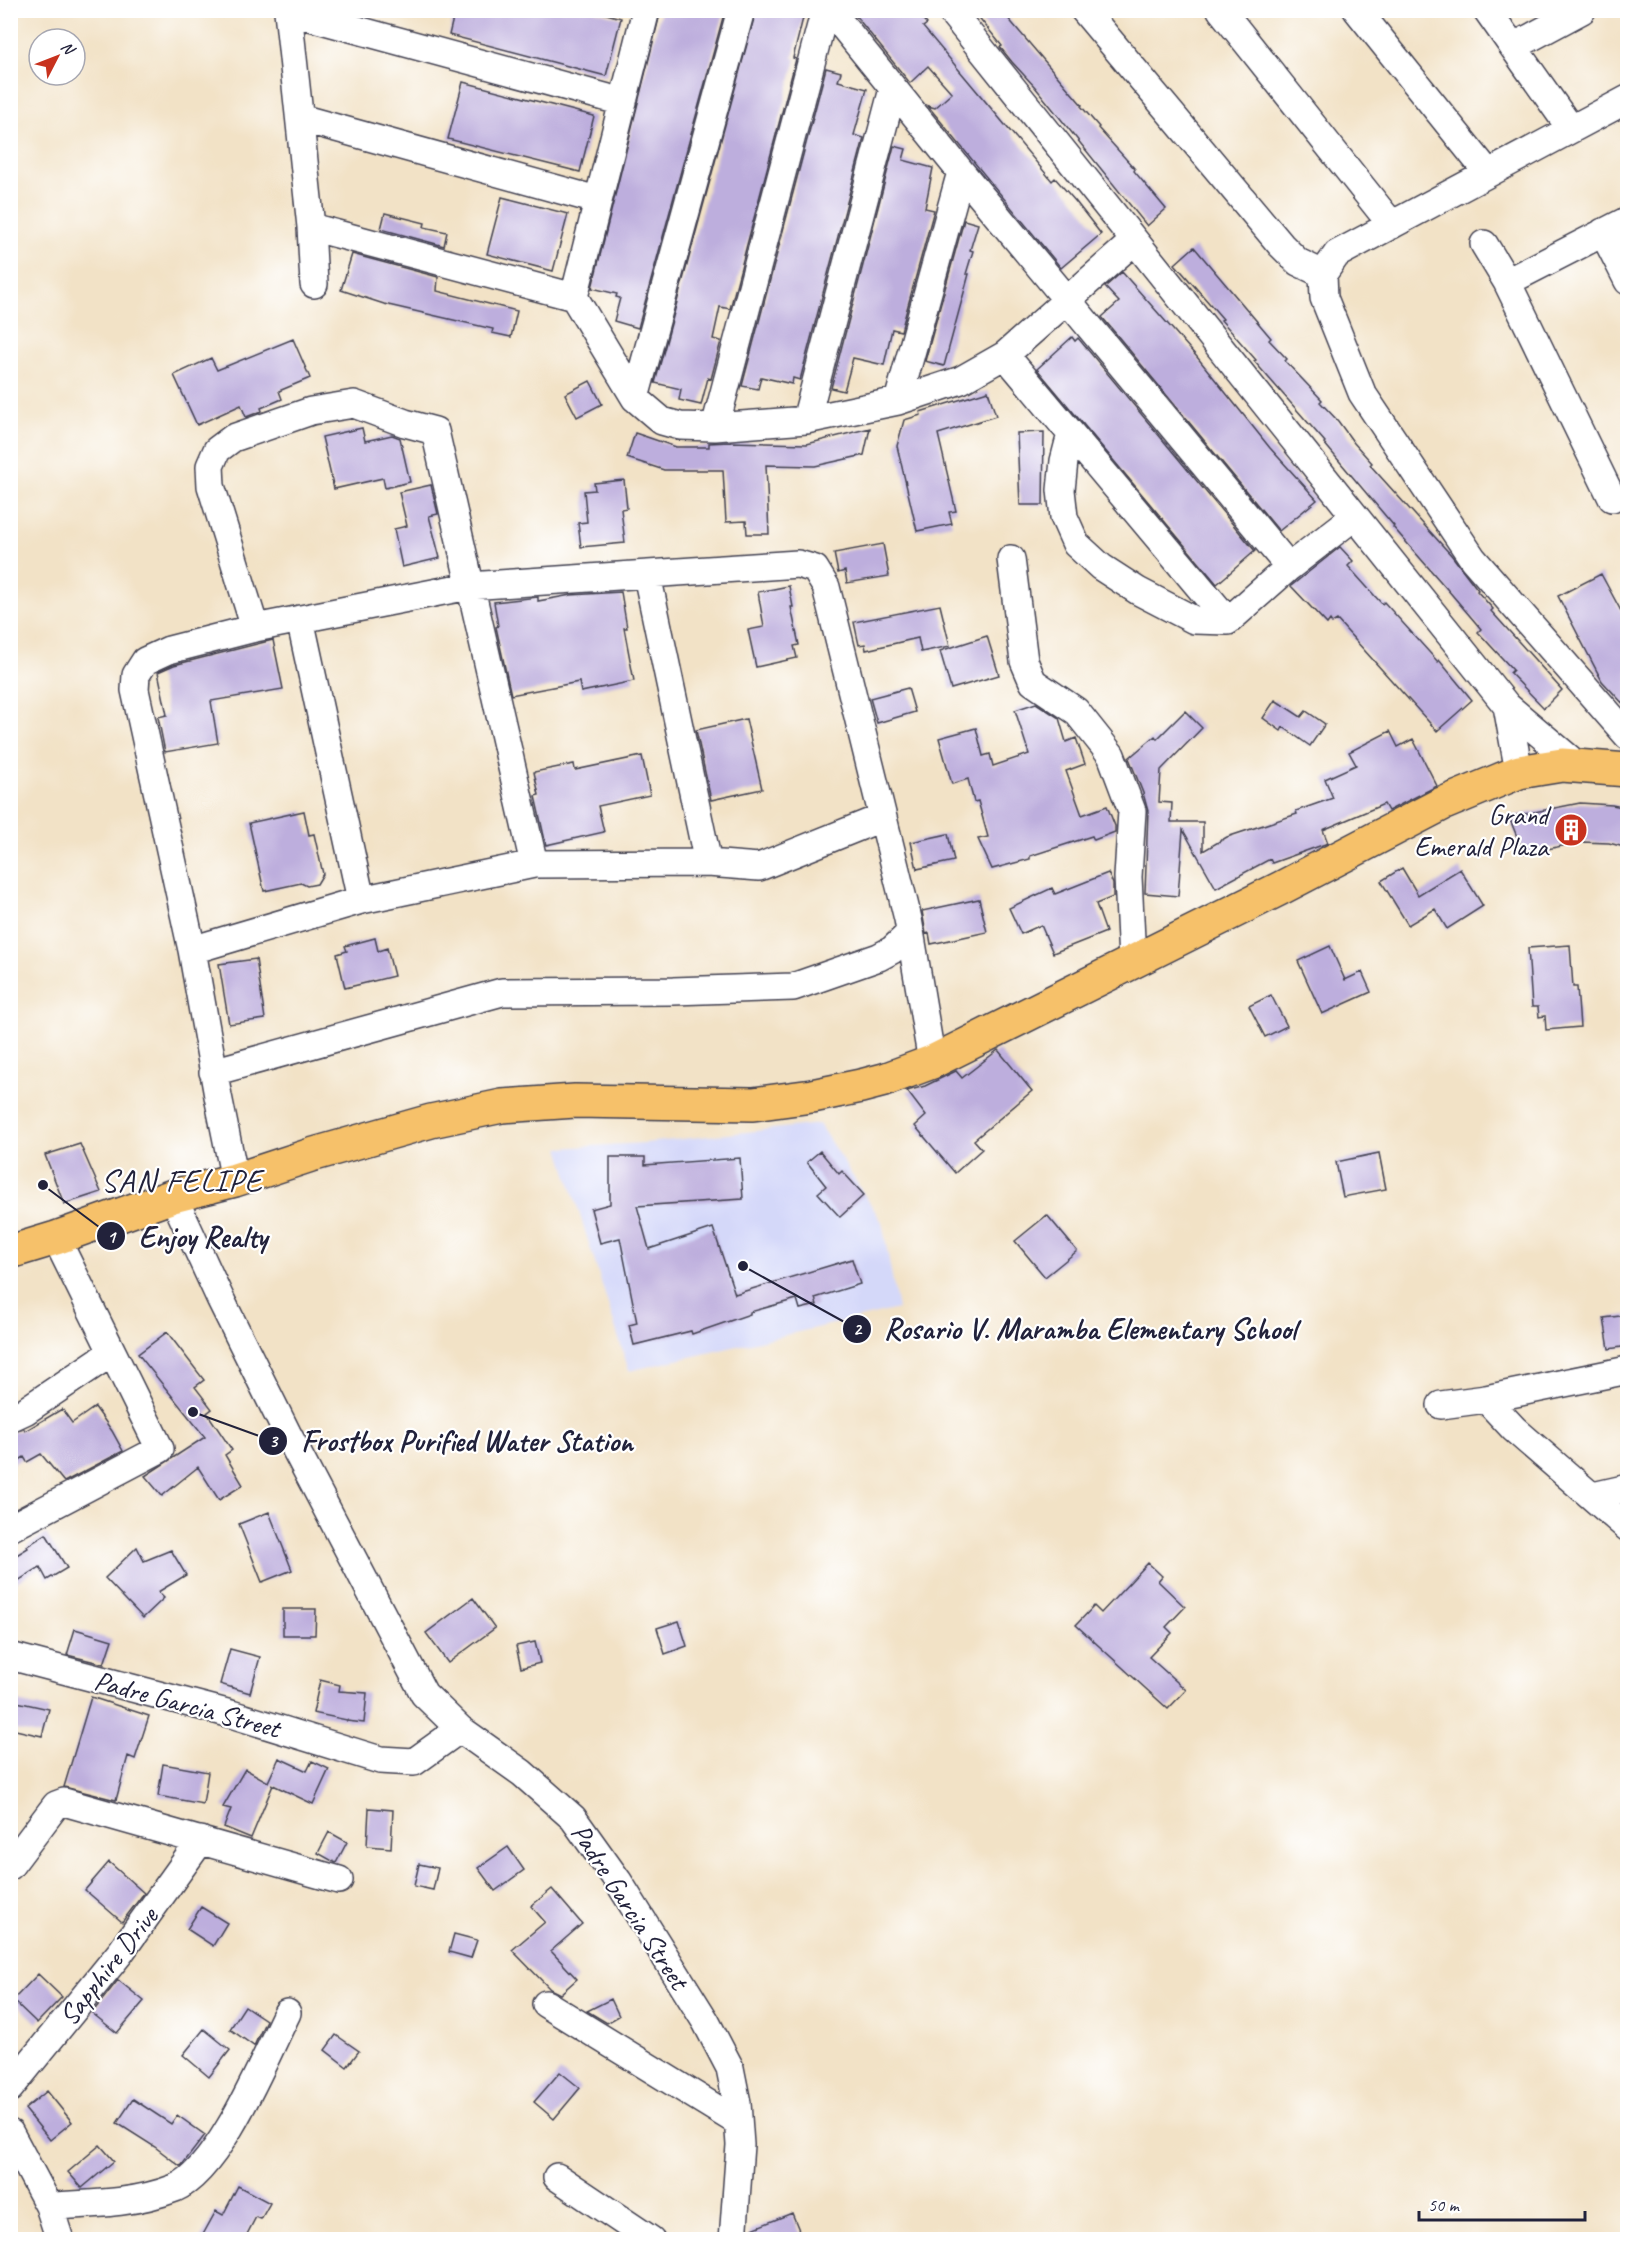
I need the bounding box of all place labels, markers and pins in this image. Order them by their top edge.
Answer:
place label: Grand Emerald Plaza [1414,797,1552,864]
building icon: Grand Emerald Plaza [1553,812,1589,848]
callout: Enjoy Realty [96,1212,279,1260]
callout: Rosario V. Maramba Elementary School [842,1305,1308,1353]
callout: Frostbox Purified Water Station [258,1417,646,1465]

